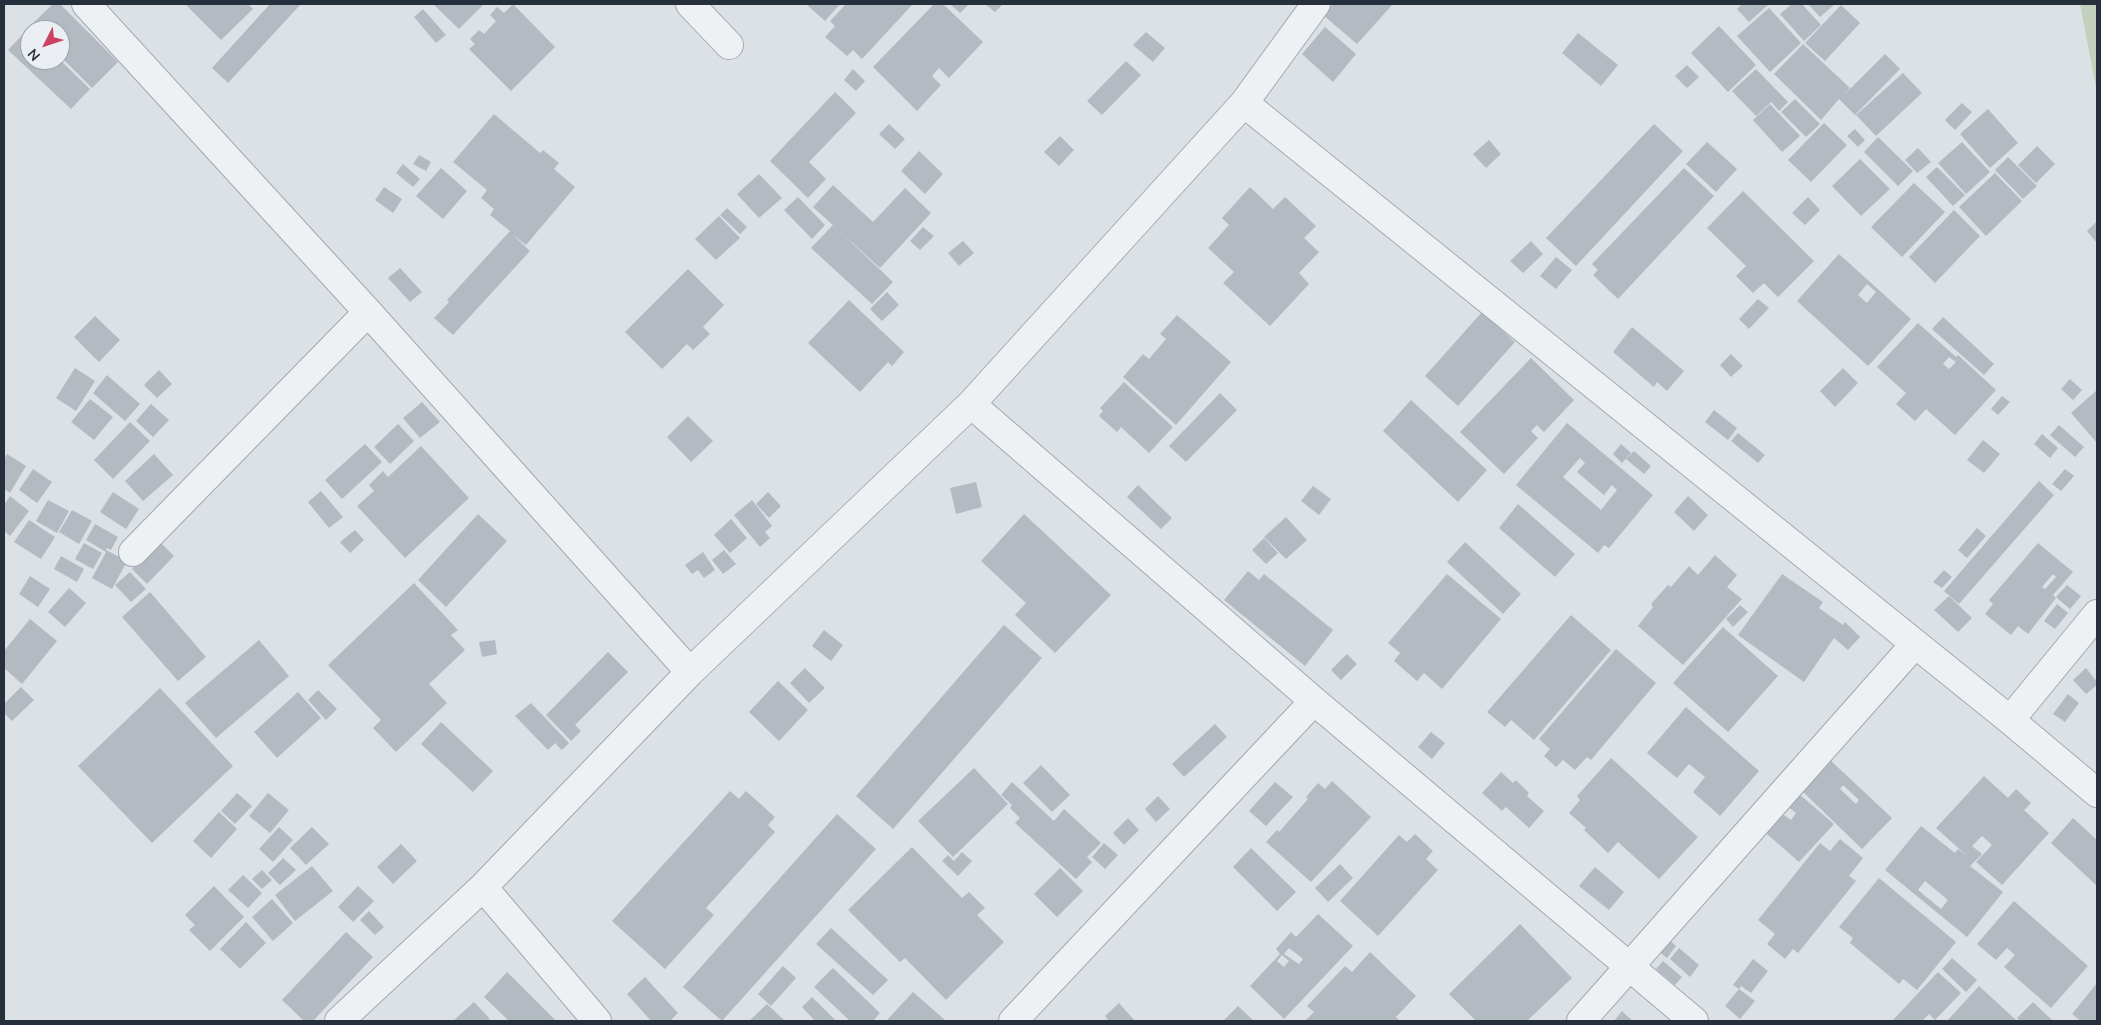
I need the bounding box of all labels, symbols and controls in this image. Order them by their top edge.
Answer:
north arrow [20,20,70,70]
text: N [23,44,45,65]

